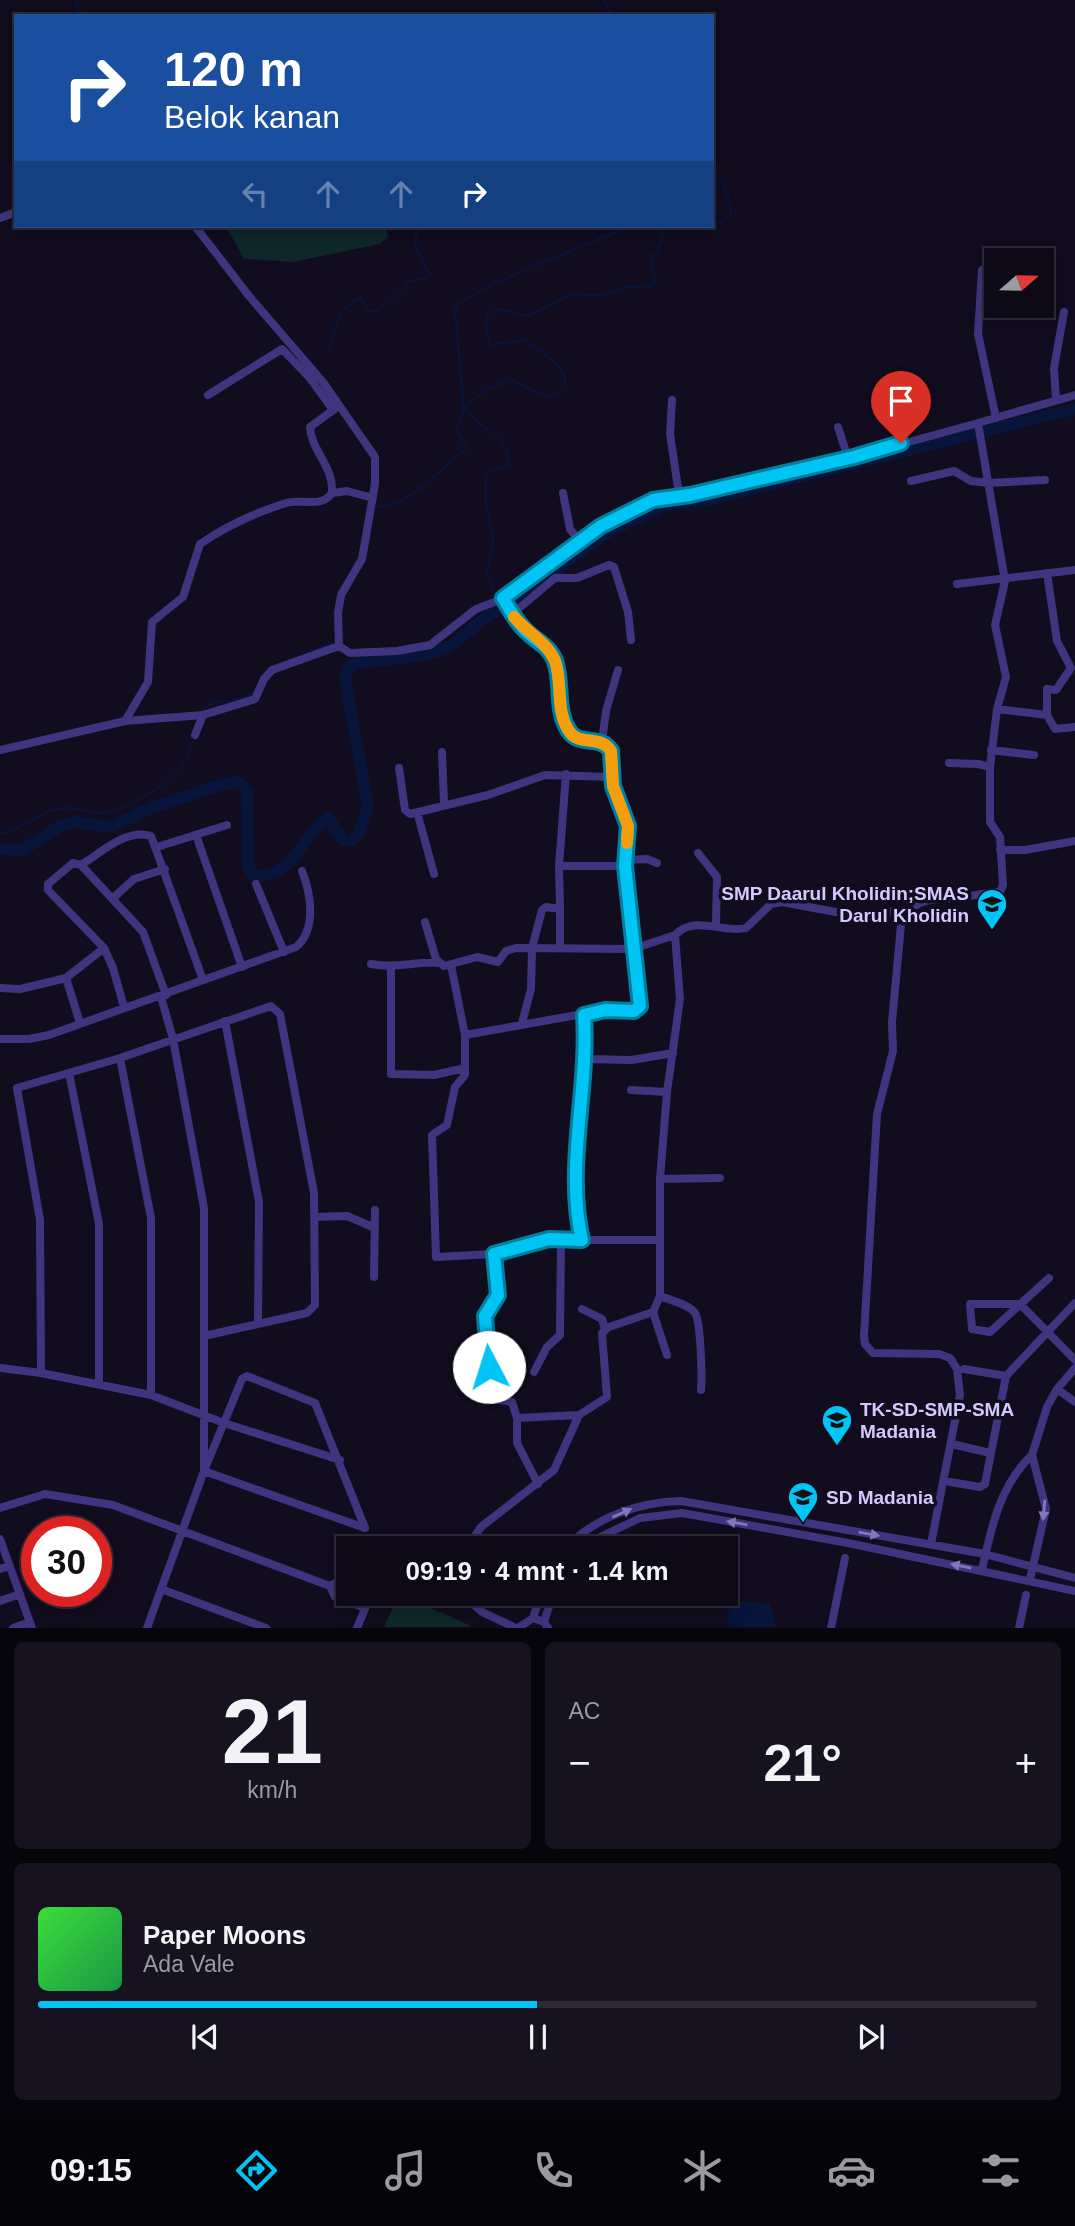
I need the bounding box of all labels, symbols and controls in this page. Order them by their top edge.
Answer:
icon: right [49,42,140,133]
text: 120 m [164,42,303,96]
text: Belok kanan [164,99,340,135]
icon: left [236,175,274,213]
icon: ahead [309,175,347,213]
icon: ahead [382,175,420,213]
icon: right [455,175,493,213]
north arrow [984,248,1054,318]
map controls [984,248,1054,318]
pin [871,371,931,443]
icon: arrive [882,382,920,420]
place label: SMP Daarul Kholidin;SMAS Darul Kholidin [721,883,969,926]
school or university icon: SMP Daarul Kholidin;SMAS Darul Kholidin [975,887,1009,931]
position arrow [452,1330,526,1404]
place label: TK-SD-SMP-SMA Madania [860,1399,1014,1442]
school or university icon: TK-SD-SMP-SMA Madania [820,1403,854,1447]
school or university icon: SD Madania [786,1480,820,1524]
place label: SD Madania [826,1487,934,1508]
one-way arrow [1038,1499,1049,1521]
one-way arrow [612,1507,633,1518]
speed limit sign: 30 [21,1516,112,1607]
one-way arrow [726,1517,748,1528]
one-way arrow [858,1528,880,1539]
text: 09:19 · 4 mnt · 1.4 km [406,1556,669,1586]
one-way arrow [950,1560,972,1571]
text: 21 [222,1681,323,1782]
text: AC [569,1698,600,1724]
text: 21° [763,1734,842,1792]
text: − [569,1742,591,1784]
text: + [1015,1742,1037,1784]
text: km/h [247,1777,297,1803]
text: Paper Moons [143,1920,306,1950]
text: Ada Vale [143,1951,235,1977]
icon: previous [186,2018,224,2056]
icon: pause [519,2018,557,2056]
icon: next [852,2018,890,2056]
icon: directions [232,2146,281,2195]
icon: music [381,2146,430,2195]
icon: phone [529,2146,578,2195]
icon: climate [678,2146,727,2195]
icon: car [827,2146,876,2195]
icon: filters [976,2146,1025,2195]
text: 09:15 [50,2152,132,2188]

